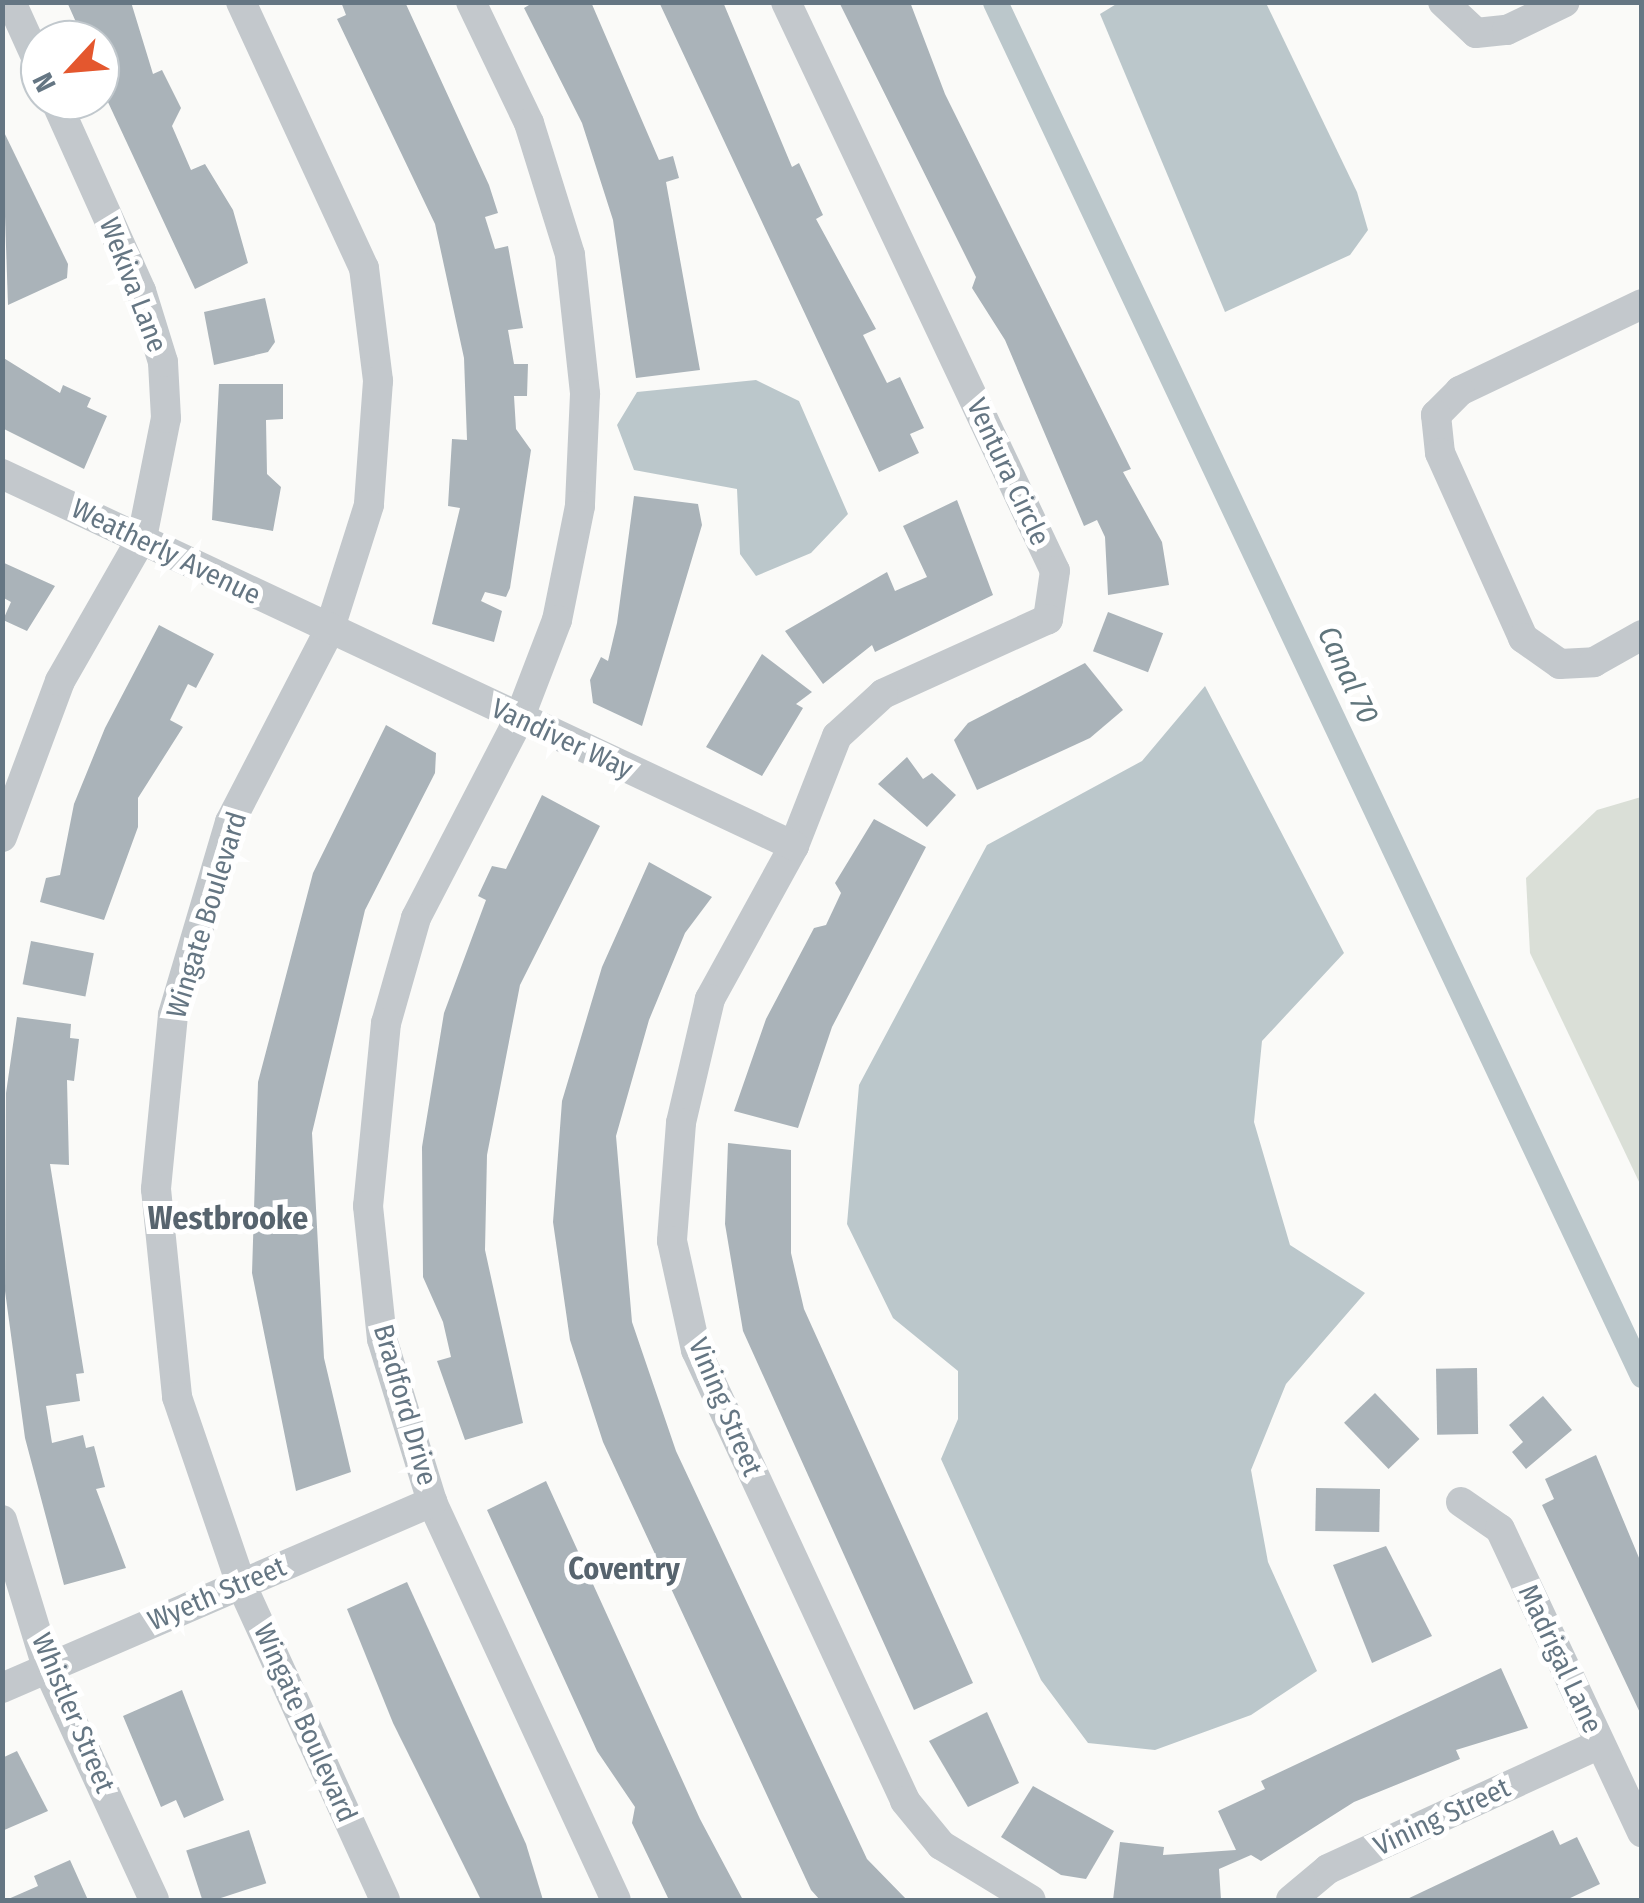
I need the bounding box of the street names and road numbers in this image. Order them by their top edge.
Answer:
street label: Wekiva Lane [92,213,174,357]
street label: Ventura Circle [959,393,1057,551]
street label: Weatherly Avenue [66,492,266,612]
street label: Vandiver Way [486,692,638,786]
street label: Wingate Boulevard [160,808,254,1022]
street label: Bradford Drive [366,1321,444,1489]
street label: Vining Street [681,1333,769,1481]
street label: Wyeth Street [143,1550,291,1638]
street label: Madrigal Lane [1511,1579,1609,1739]
street label: Wingate Boulevard [246,1619,364,1827]
street label: Whistler Street [24,1628,122,1798]
street label: Vining Street [1369,1771,1515,1863]

